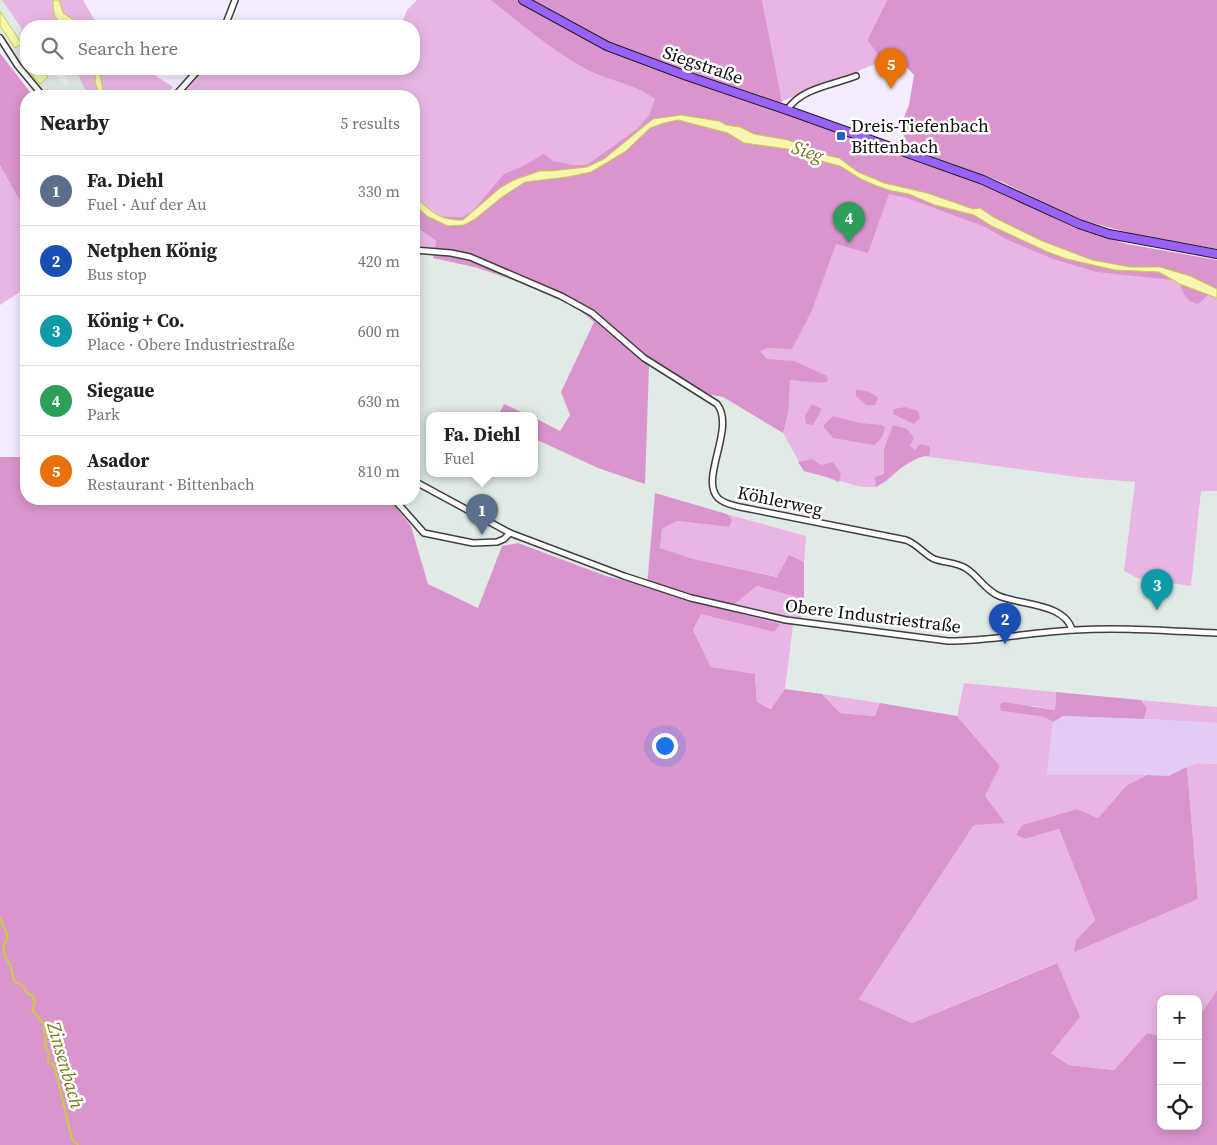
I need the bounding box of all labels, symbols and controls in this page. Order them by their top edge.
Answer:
search box [20,20,420,75]
icon: search [38,34,66,62]
text: Search here [78,35,178,61]
street label: Siegstraße [660,39,747,90]
pin: 5 [875,48,907,89]
text: Nearby [40,108,110,137]
text: 5 results [340,112,400,134]
place label: Dreis-Tiefenbach Bittenbach [851,113,989,159]
marker: Dreis-Tiefenbach Bittenbach [835,130,847,142]
water label: Sieg [789,134,828,169]
text: Fa. Diehl [87,167,164,193]
text: 1 [52,180,60,202]
text: 330 m [358,180,400,202]
text: Fuel · Auf der Au [87,193,206,215]
pin: 4 [833,202,865,243]
text: Netphen König [87,237,217,263]
text: 2 [52,250,60,272]
text: 420 m [358,250,400,272]
text: Bus stop [87,263,147,285]
text: König + Co. [87,307,185,333]
text: 3 [52,320,60,342]
text: 600 m [358,320,400,342]
text: Place · Obere Industriestraße [87,333,295,355]
text: Siegaue [87,377,154,403]
text: 4 [52,390,60,412]
text: 630 m [358,390,400,412]
text: Park [87,403,120,425]
popup [426,412,538,477]
text: Fa. Diehl [444,421,520,447]
text: Asador [87,447,149,473]
text: Fuel [444,447,475,469]
text: 5 [52,460,60,482]
text: 810 m [358,460,400,482]
text: Restaurant · Bittenbach [87,473,255,495]
street label: Köhlerweg [735,479,825,522]
pin: 1 [466,494,498,535]
pin: 3 [1141,569,1173,610]
street label: Obere Industriestraße [784,592,962,639]
pin: 2 [989,603,1021,644]
your location [652,733,678,759]
map controls [1157,995,1202,1130]
button: + [1157,995,1202,1040]
water label: Zinsenbach [41,1018,91,1112]
button: − [1157,1040,1202,1085]
button: locate [1157,1085,1202,1130]

